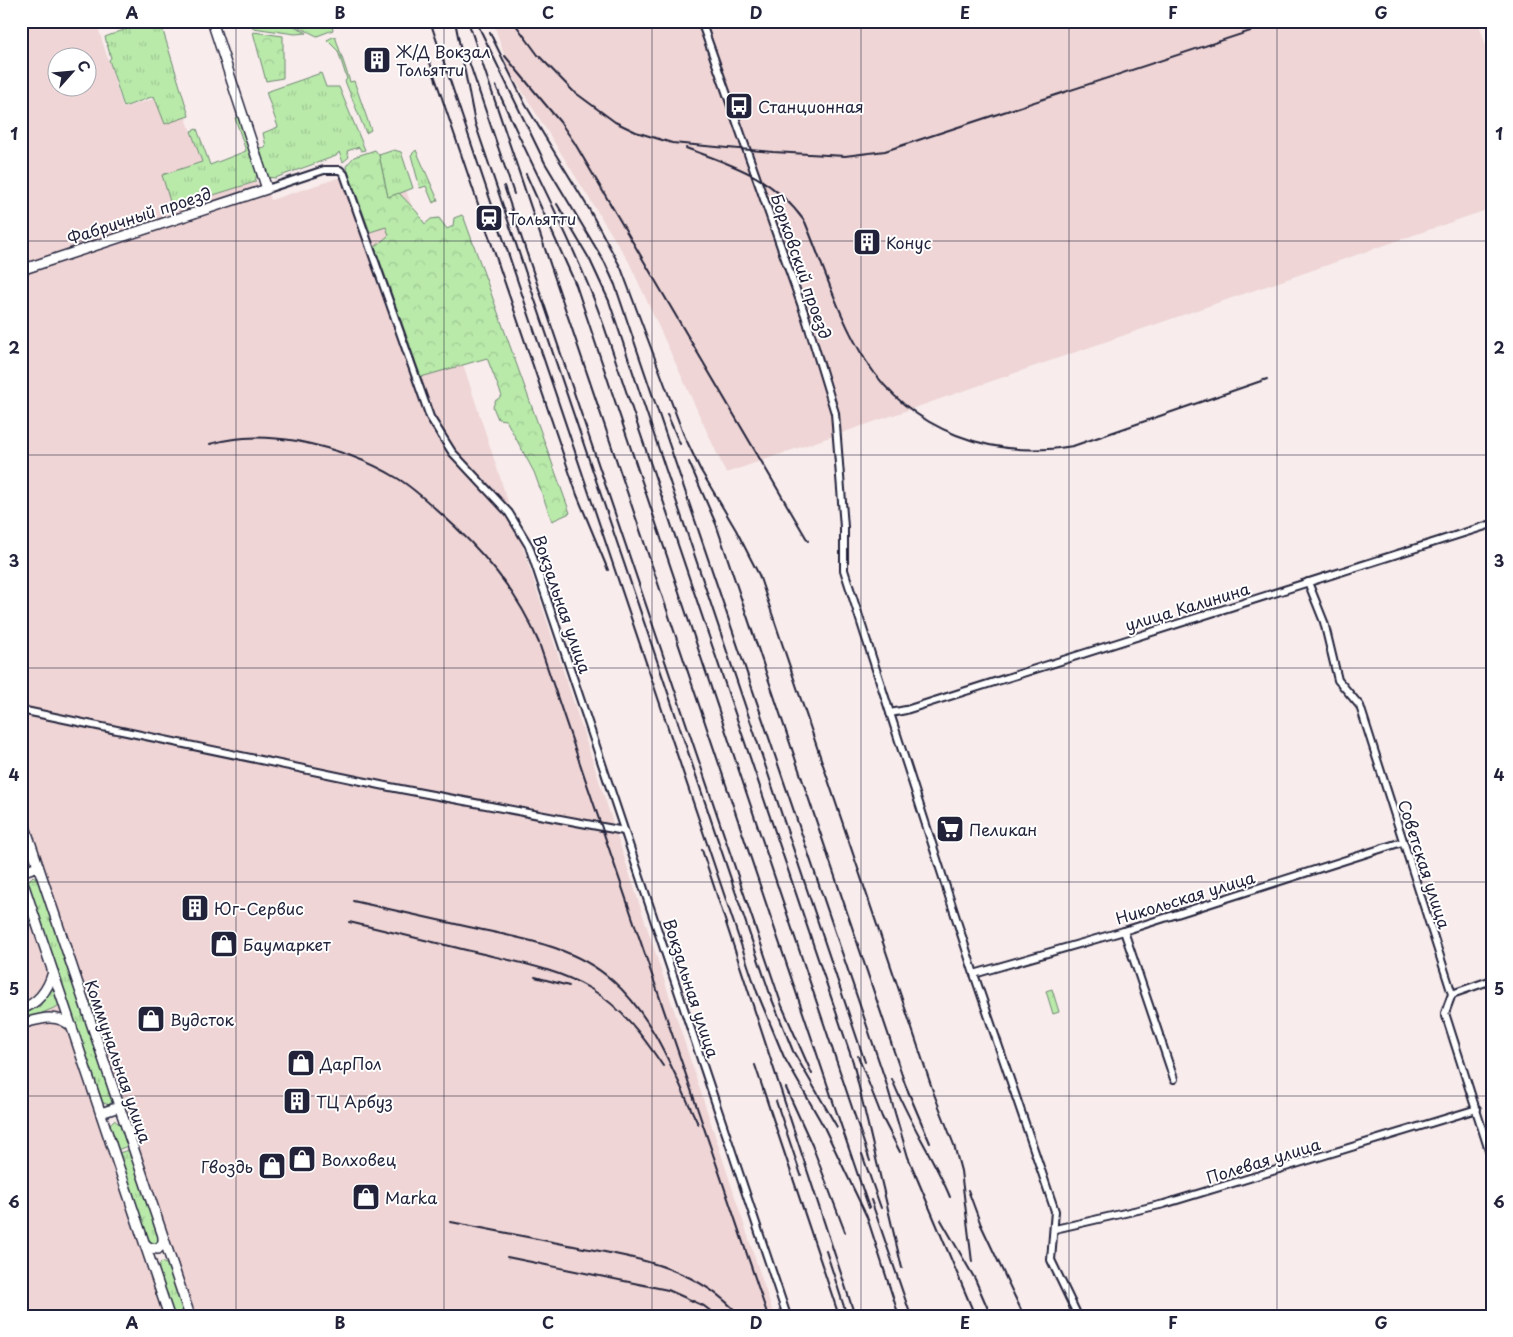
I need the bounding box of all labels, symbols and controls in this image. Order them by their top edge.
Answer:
text: A [126,0,139,24]
text: B [335,0,346,24]
text: C [542,0,554,24]
text: D [750,0,762,24]
text: E [960,0,970,24]
text: F [1168,0,1178,24]
text: G [1374,0,1388,24]
place label: Ж/Д Вокзал Тольятти [395,39,491,81]
building icon: Ж/Д Вокзал Тольятти [362,45,392,75]
north arrow [48,48,98,98]
text: С [72,56,96,75]
bus stop icon: Станционная [724,91,754,121]
place label: Станционная [758,94,864,118]
text: 1 [10,121,18,145]
text: 1 [1495,121,1503,145]
street label: Фабричный проезд [64,180,214,250]
street label: Борковский проезд [766,190,838,342]
station icon: Тольятти [474,203,504,233]
place label: Тольятти [508,206,576,230]
building icon: Конус [852,227,882,257]
place label: Конус [886,230,931,254]
text: 2 [8,335,20,359]
text: 2 [1493,335,1505,359]
street label: Вокзальная улица [528,532,598,676]
text: 3 [9,548,19,572]
text: 3 [1494,548,1504,572]
street label: улица Калинина [1122,576,1252,636]
text: 4 [9,762,20,786]
text: 4 [1494,762,1505,786]
street label: Советская улица [1393,796,1457,932]
supermarket icon: Пеликан [935,814,965,844]
place label: Пеликан [969,817,1037,841]
street label: Никольская улица [1112,864,1258,930]
building icon: Юг-Сервис [180,893,210,923]
place label: Юг-Сервис [214,896,304,920]
street label: Вокзальная улица [658,915,726,1061]
shop icon: Баумаркет [209,929,239,959]
place label: Баумаркет [243,932,331,956]
text: 5 [9,976,19,1000]
street label: Коммунальная улица [80,976,158,1146]
text: 5 [1494,976,1504,1000]
shop icon: Вудсток [136,1004,166,1034]
place label: Вудсток [170,1007,235,1031]
shop icon: ДарПол [286,1048,316,1078]
place label: ДарПол [319,1051,382,1075]
building icon: ТЦ Арбуз [282,1086,312,1116]
place label: ТЦ Арбуз [316,1089,393,1113]
street label: Полевая улица [1203,1131,1323,1189]
shop icon: Волховец [287,1144,317,1174]
place label: Волховец [321,1147,396,1171]
shop icon: Гвоздь [257,1151,287,1181]
place label: Гвоздь [201,1154,253,1178]
shop icon: Marka [351,1182,381,1212]
place label: Marka [385,1185,437,1209]
text: 6 [8,1189,20,1213]
text: 6 [1493,1189,1505,1213]
text: A [126,1310,139,1334]
text: B [335,1310,346,1334]
text: C [542,1310,554,1334]
text: D [750,1310,762,1334]
text: E [960,1310,970,1334]
text: F [1168,1310,1178,1334]
text: G [1374,1310,1388,1334]

